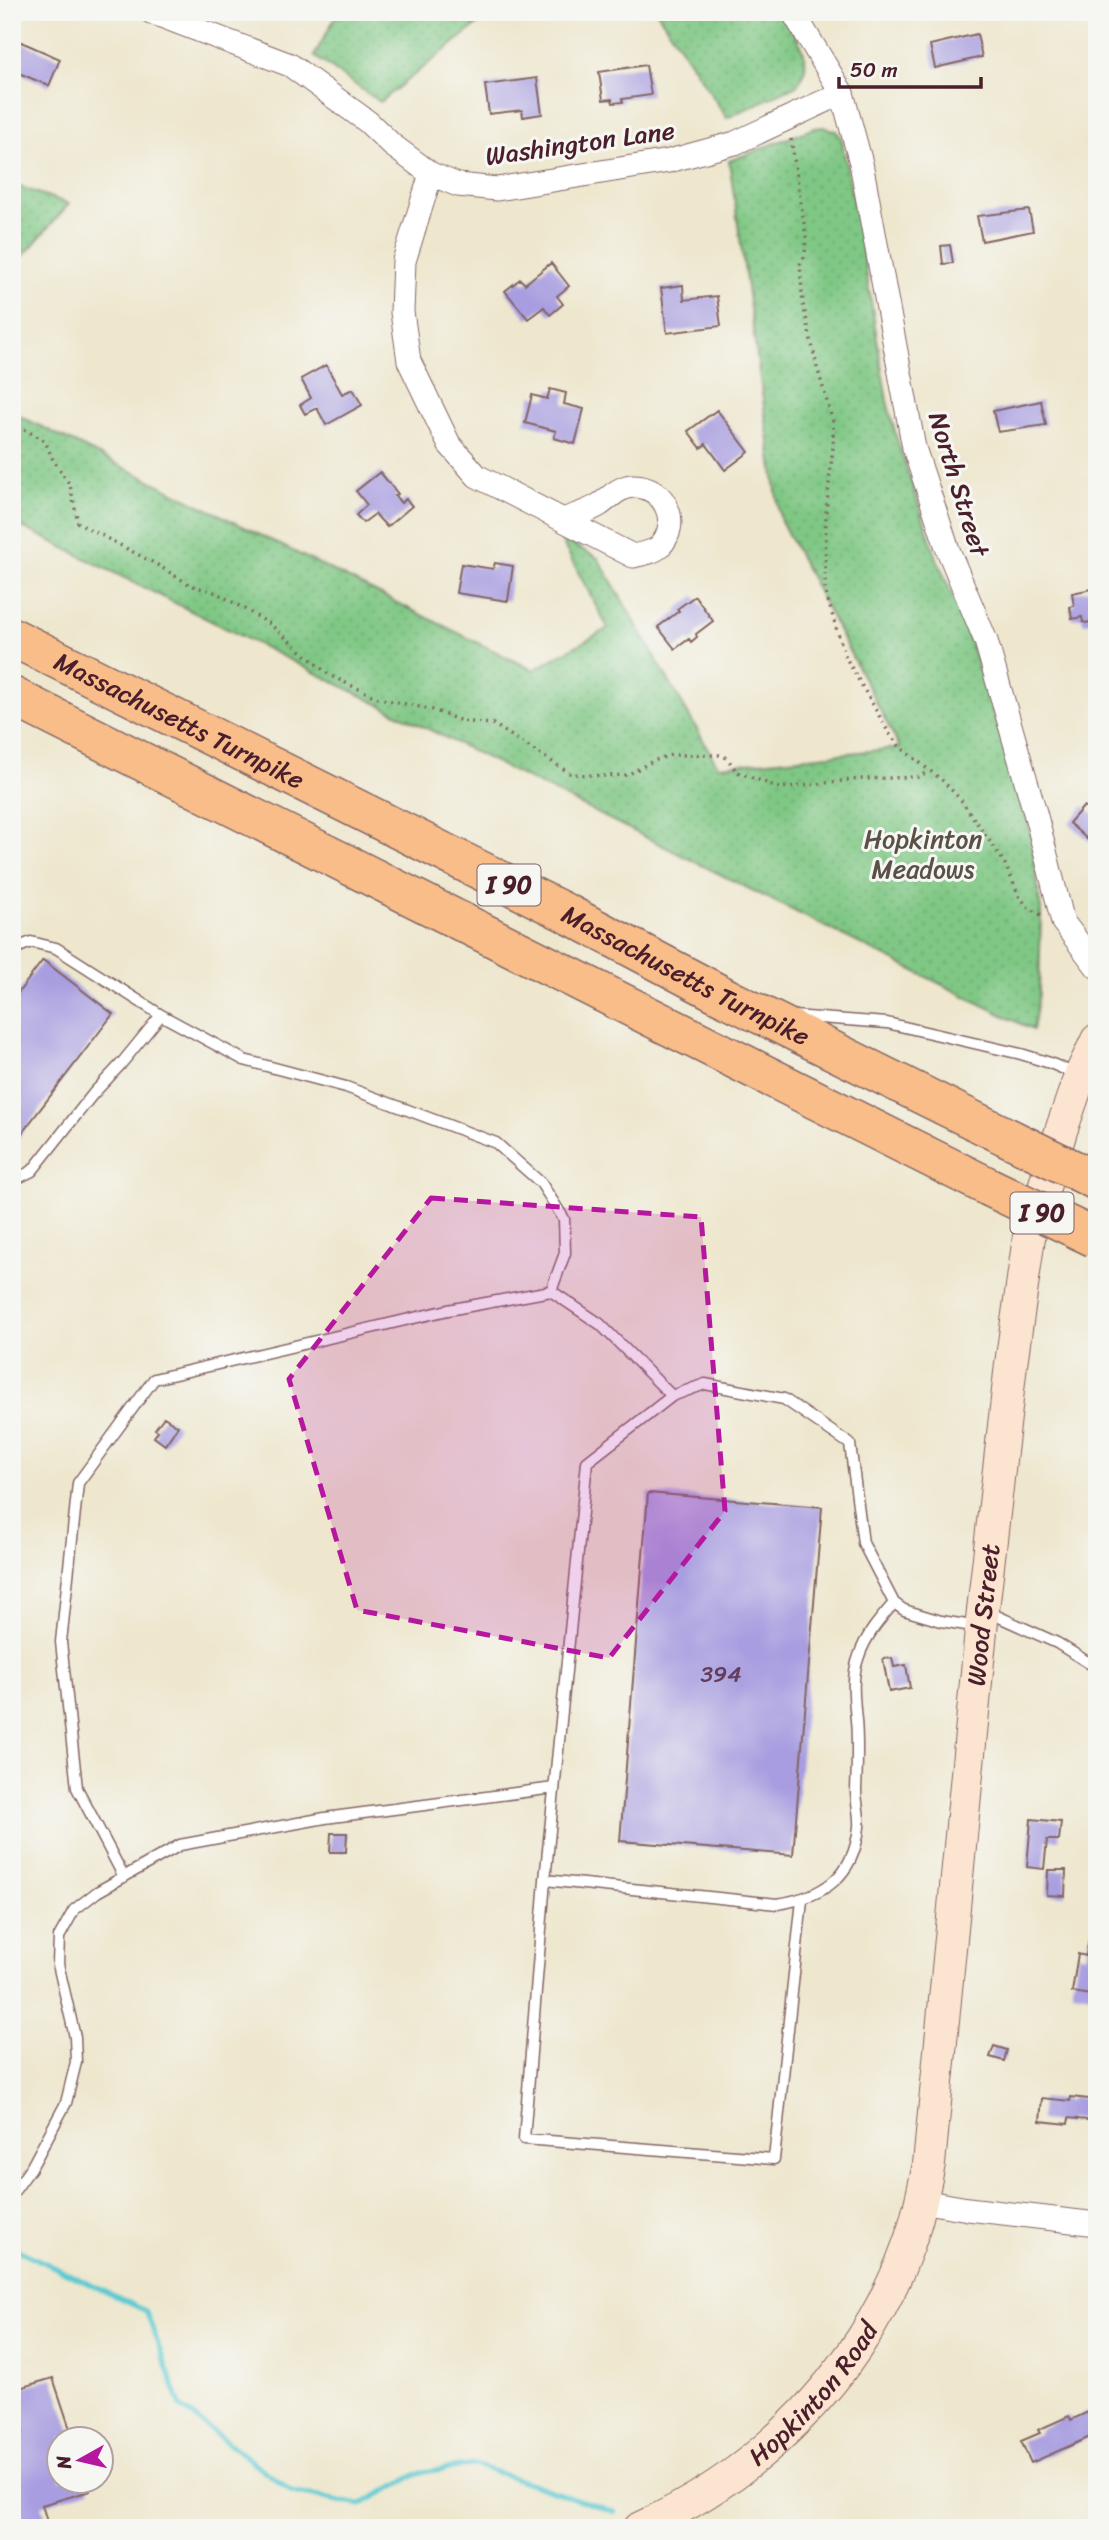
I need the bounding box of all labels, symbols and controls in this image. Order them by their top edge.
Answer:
scale bar [839,46,981,90]
text: 50 m [850,51,898,89]
street label: Washington Lane [482,107,678,179]
street label: North Street [915,406,1003,564]
street label: Massachusetts Turnpike [46,638,313,802]
park label: Hopkinton Meadows [864,816,982,892]
road number: I 90 [477,864,540,906]
street label: Massachusetts Turnpike [553,891,818,1059]
road number: I 90 [1010,1192,1074,1233]
street label: Wood Street [953,1541,1013,1688]
house number: 394 [700,1654,742,1695]
street label: Hopkinton Road [737,2310,892,2478]
north arrow [46,2424,116,2494]
text: N [46,2453,81,2472]

